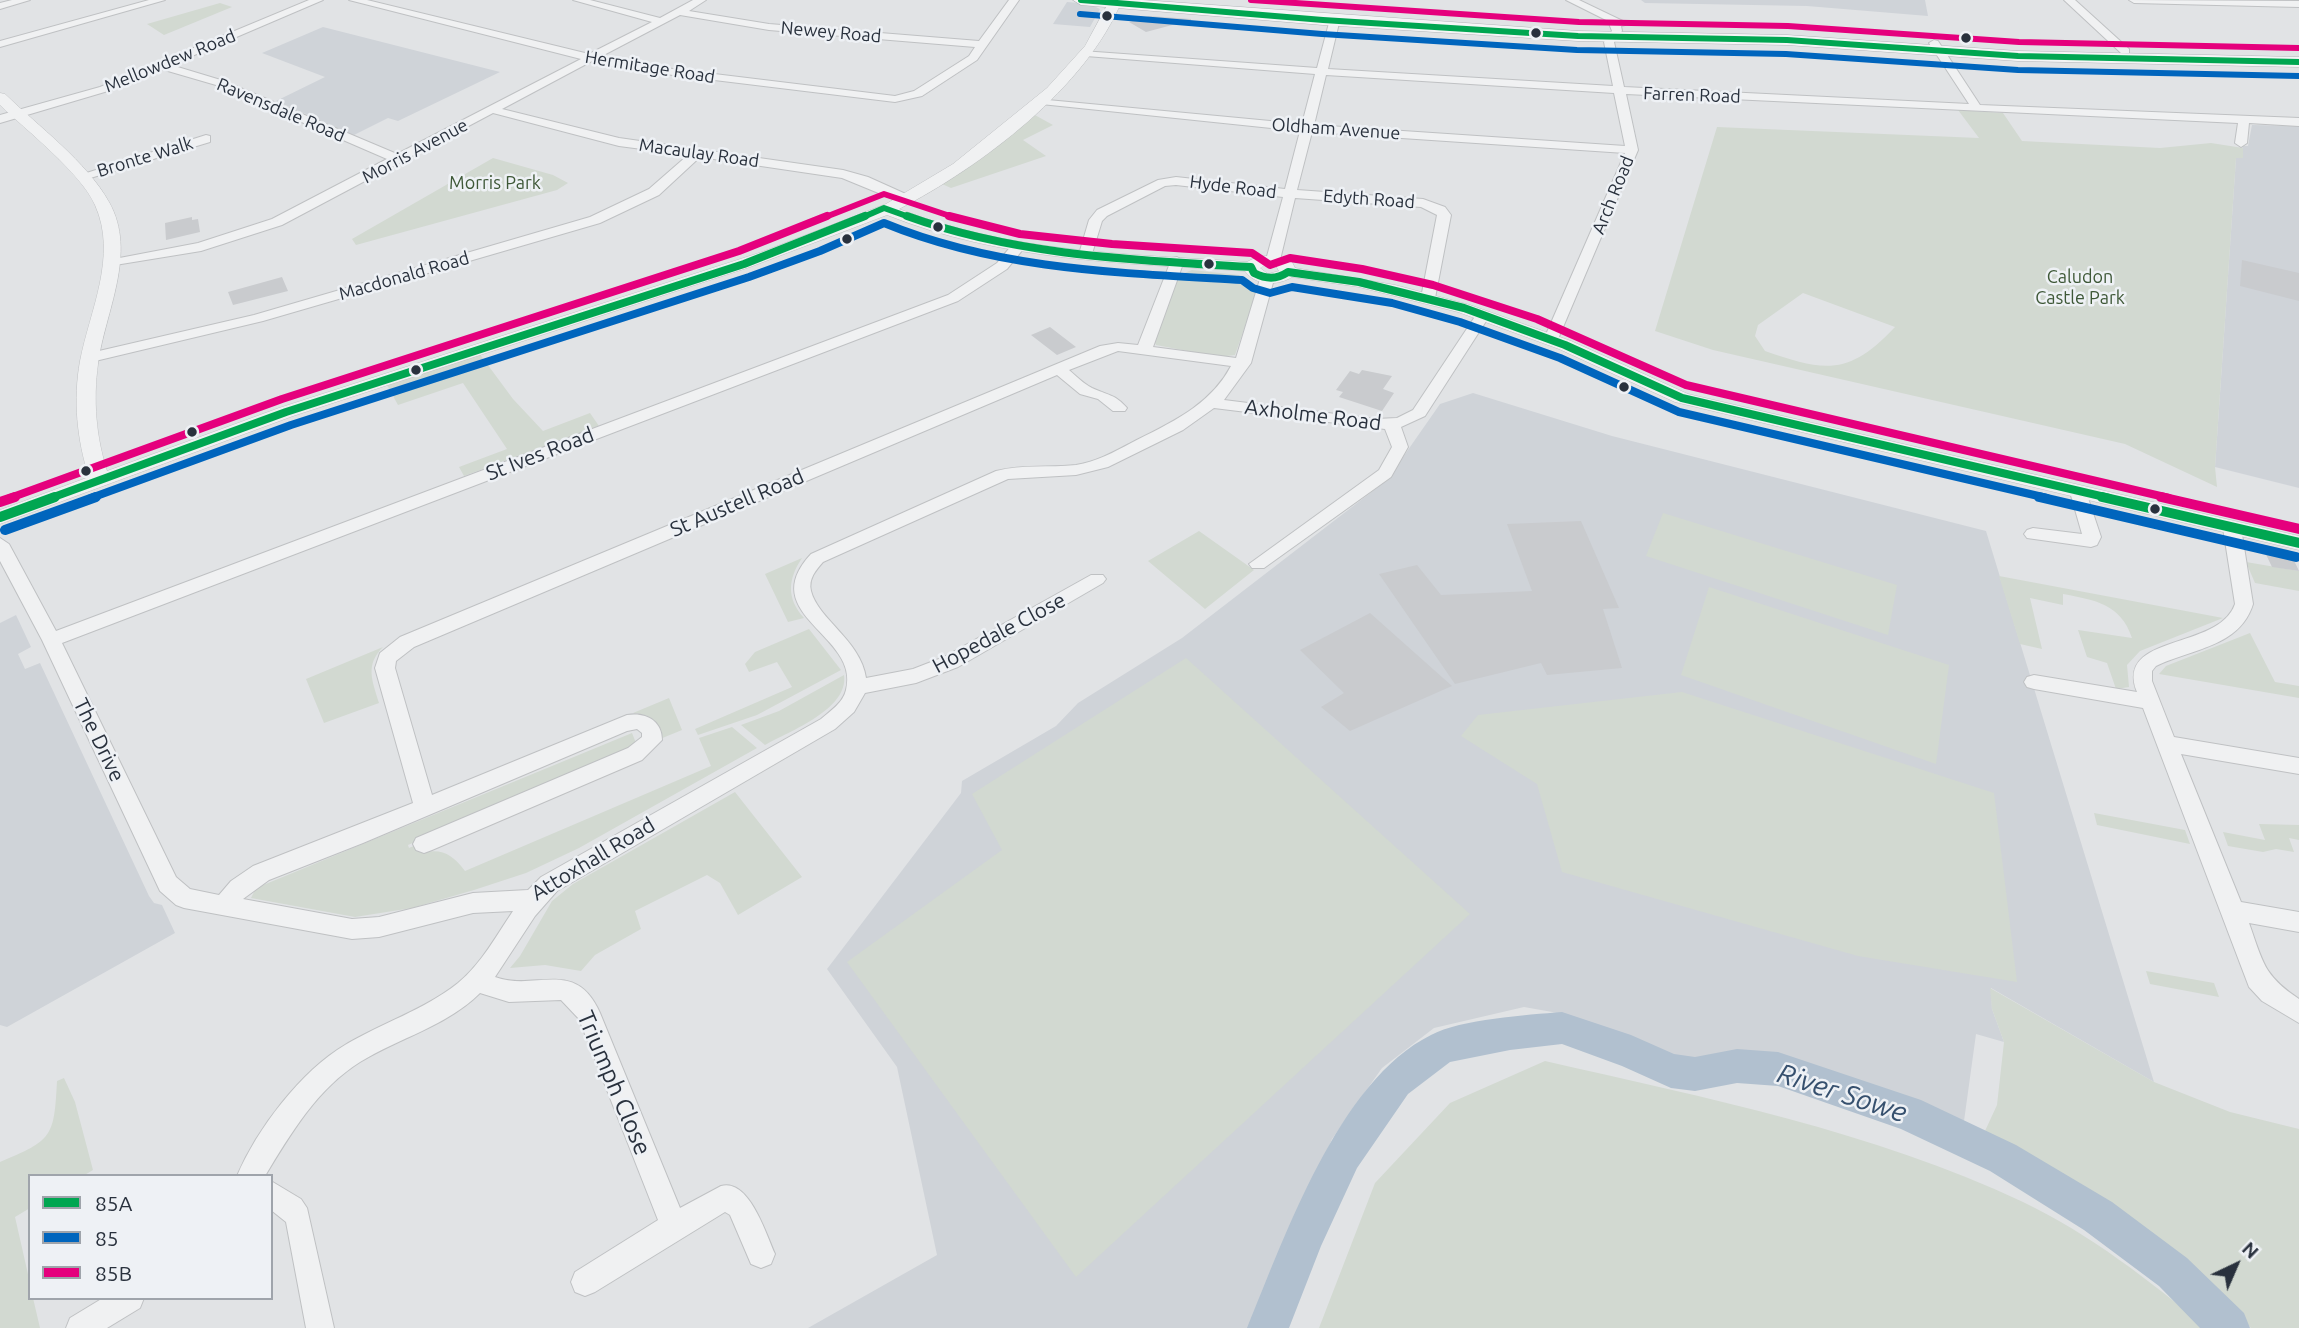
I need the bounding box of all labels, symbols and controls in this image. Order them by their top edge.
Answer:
unlabelled marker [1100,9,1114,23]
street label: Newey Road [780,17,882,47]
street label: Mellowdew Road [101,25,239,97]
unlabelled marker [1529,26,1543,40]
unlabelled marker [1959,31,1973,45]
street label: Hermitage Road [583,46,717,88]
street label: Ravensdale Road [214,73,348,147]
street label: Farren Road [1643,83,1741,107]
street label: Morris Avenue [358,114,472,188]
street label: Oldham Avenue [1271,114,1401,144]
street label: Bronte Walk [94,132,196,182]
street label: Macaulay Road [638,134,760,172]
street label: Arch Road [1587,153,1639,237]
street label: Hyde Road [1188,171,1278,203]
park label: Morris Park [449,172,541,194]
street label: Edyth Road [1322,185,1416,213]
unlabelled marker [931,220,945,234]
unlabelled marker [840,232,854,246]
street label: Macdonald Road [336,247,472,305]
unlabelled marker [1202,257,1216,271]
park label: Caludon Castle Park [2035,266,2125,308]
unlabelled marker [409,363,423,377]
unlabelled marker [1617,380,1631,394]
street label: Axholme Road [1243,394,1383,436]
street label: St Ives Road [482,422,598,486]
unlabelled marker [185,425,199,439]
street label: St Austell Road [666,463,808,543]
unlabelled marker [79,464,93,478]
unlabelled marker [2148,502,2162,516]
street label: Hopedale Close [928,587,1070,679]
street label: The Drive [68,694,130,786]
street label: Attoxhall Road [527,812,659,906]
street label: Triumph Close [571,1007,657,1159]
water label: River Sowe [1773,1056,1911,1130]
legend [28,1174,273,1300]
text: 85A [95,1191,132,1215]
text: 85 [95,1226,119,1250]
north arrow [2201,1230,2271,1300]
text: N [2238,1237,2263,1263]
text: 85B [95,1261,132,1285]

